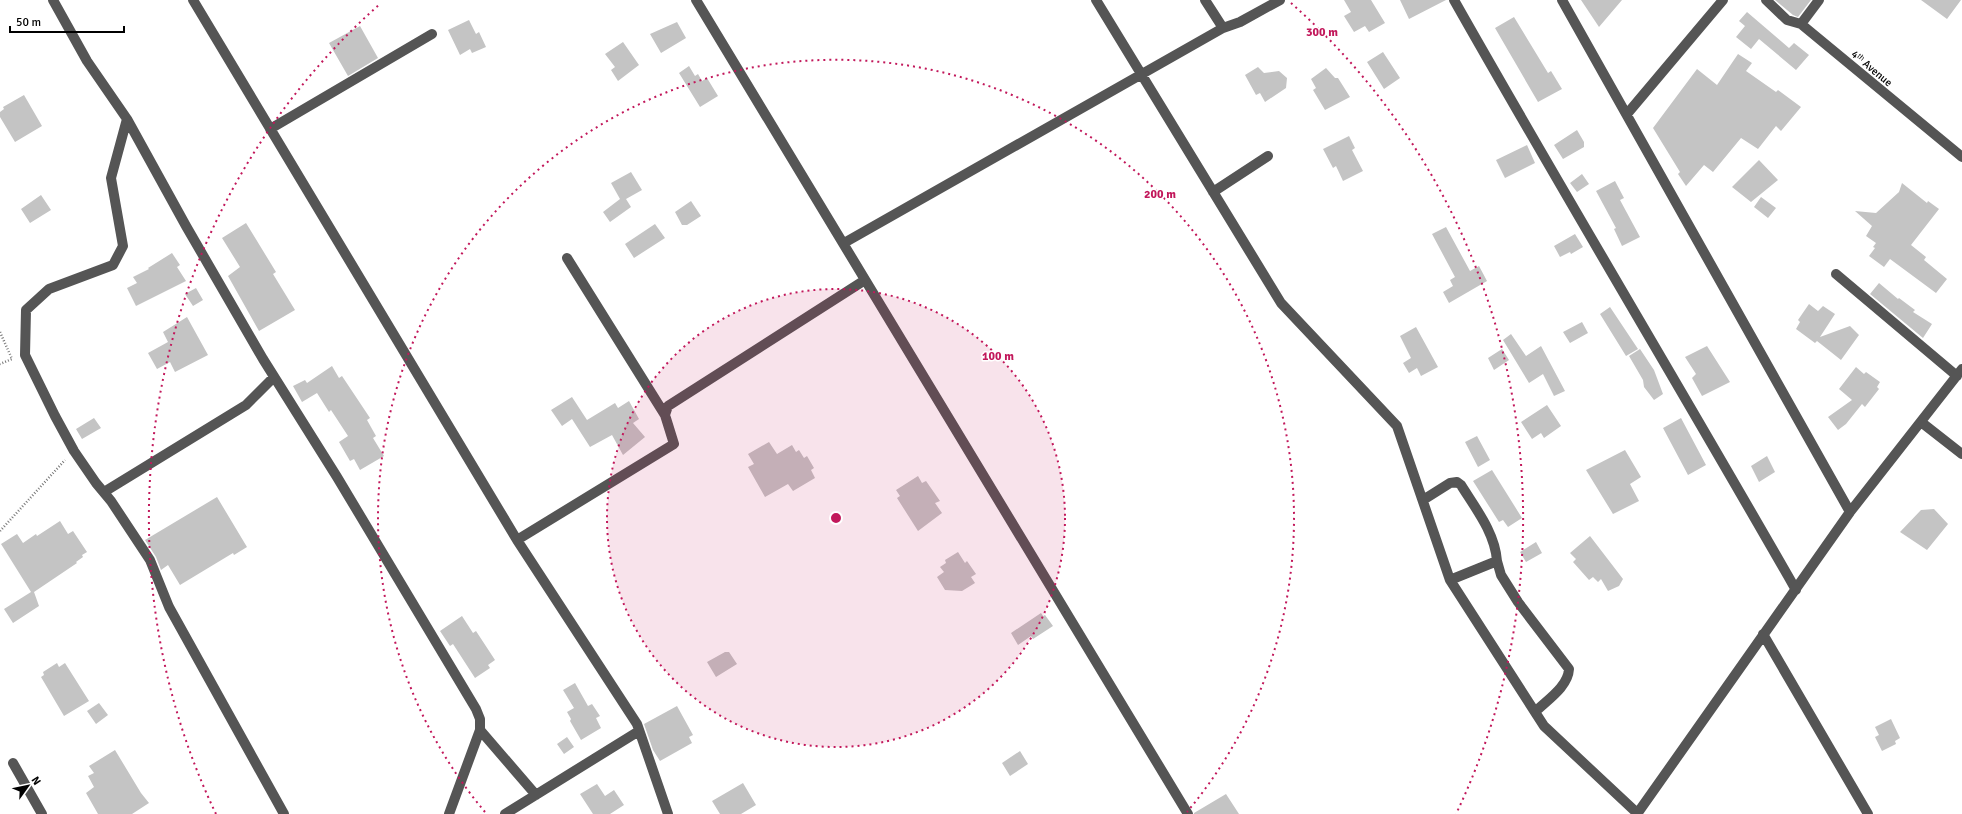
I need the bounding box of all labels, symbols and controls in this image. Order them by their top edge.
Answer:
scale bar [10,8,124,34]
text: 50 m [16,15,41,30]
text: 300 m [1306,25,1338,40]
street label: 4ᵗʰ Avenue [1849,48,1895,89]
text: 200 m [1144,187,1176,202]
text: 100 m [982,349,1014,364]
centre of rings [829,511,843,525]
north arrow [8,766,48,806]
text: N [28,774,44,788]

